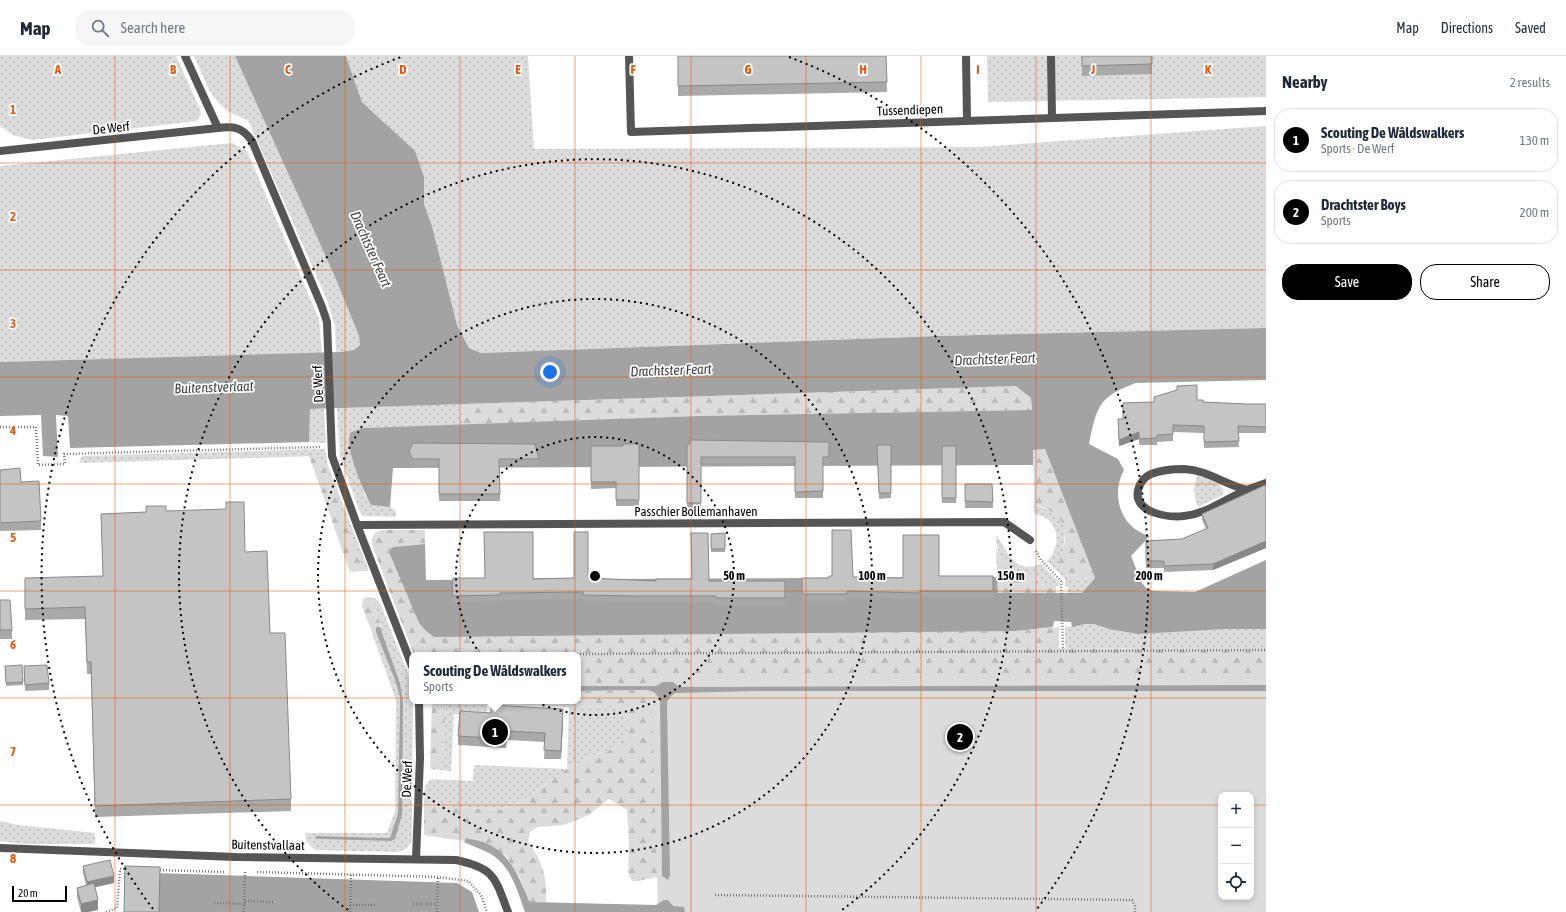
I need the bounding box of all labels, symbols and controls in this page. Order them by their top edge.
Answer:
search box [75,10,355,46]
text: Map [20,17,51,39]
icon: search [89,17,111,39]
text: Search here [121,19,185,36]
text: Map [1396,20,1419,36]
text: Directions [1441,20,1493,36]
text: Saved [1515,20,1546,36]
text: A [54,62,62,77]
text: B [170,62,177,77]
text: C [285,62,291,77]
text: D [399,62,407,77]
text: E [515,62,521,77]
text: F [630,62,636,77]
text: G [745,62,752,77]
text: H [859,62,867,77]
text: I [976,62,980,77]
text: J [1090,62,1095,77]
text: K [1205,62,1212,77]
text: Nearby [1282,72,1328,92]
text: 2 results [1510,75,1550,90]
street label: Tussendiepen [877,101,943,119]
text: 1 [10,102,16,117]
street label: De Werf [92,119,131,137]
text: Scouting De Wâldswalkers [1321,124,1464,141]
text: 1 [1293,133,1299,148]
text: 130 m [1520,133,1549,148]
text: Sports · De Werf [1321,141,1394,156]
text: Drachtster Boys [1321,196,1406,213]
text: 2 [1293,205,1299,220]
text: 200 m [1520,205,1549,220]
text: 2 [10,209,16,224]
water label: Drachtster Feart [347,209,395,289]
text: Sports [1321,213,1351,228]
button: Save [1282,264,1412,300]
button: Share [1420,264,1550,300]
text: 3 [10,316,16,331]
water label: Drachtster Feart [954,350,1036,368]
water label: Drachtster Feart [630,361,712,379]
your location [540,362,560,382]
street label: De Werf [310,365,326,403]
water label: Buitenstverlaat [174,378,254,396]
text: 4 [9,423,16,438]
street label: Passchier Bollemanhaven [634,504,758,519]
text: 5 [10,530,16,545]
centre of rings [588,569,602,583]
text: 50 m [723,569,745,583]
text: 100 m [858,569,886,583]
text: 150 m [997,569,1025,583]
text: 200 m [1135,569,1163,583]
text: 6 [10,637,16,652]
popup [409,652,581,704]
text: Scouting De Wâldswalkers [423,662,567,679]
text: Sports [423,679,453,694]
pin: 1 [482,717,508,747]
pin: 2 [947,722,973,752]
text: 7 [10,744,16,759]
street label: De Werf [399,760,415,798]
map controls [1218,792,1254,900]
button: + [1218,792,1254,828]
button: − [1218,828,1254,864]
street label: Buitenstvallaat [231,837,305,853]
text: 8 [10,851,16,866]
button: locate [1218,864,1254,900]
scale bar [12,884,67,903]
text: 20 m [18,887,38,899]

